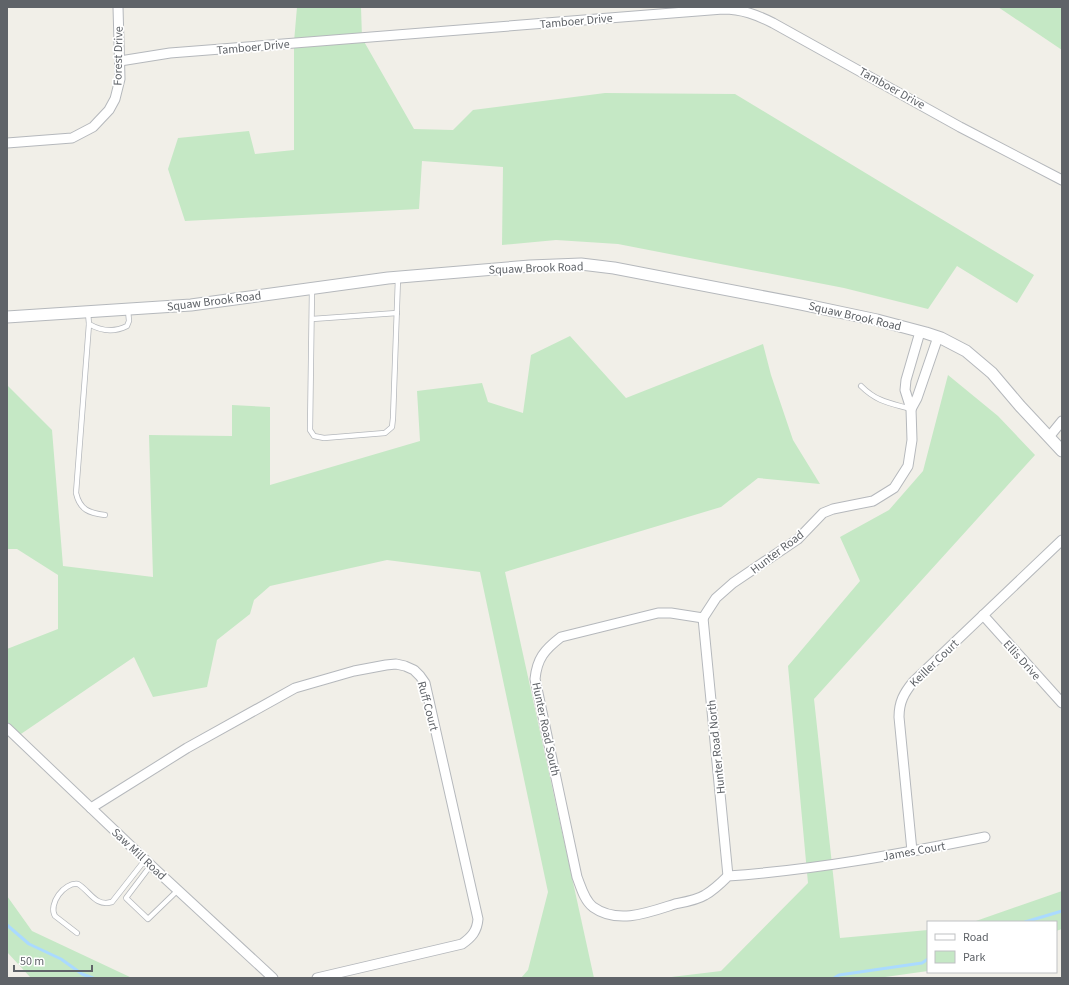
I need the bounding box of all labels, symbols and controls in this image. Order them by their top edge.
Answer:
street label: Tamboer Drive [539,10,613,33]
street label: Forest Drive [109,26,128,86]
street label: Tamboer Drive [216,36,290,59]
street label: Tamboer Drive [856,63,928,114]
street label: Squaw Brook Road [488,258,584,279]
street label: Squaw Brook Road [166,287,262,316]
street label: Squaw Brook Road [807,298,903,335]
street label: Hunter Road [747,527,808,578]
street label: Keiller Court [906,636,963,691]
street label: Ellis Drive [999,636,1044,684]
street label: Ruff Court [413,679,442,733]
street label: Hunter Road South [527,681,564,778]
street label: Hunter Road North [703,699,730,795]
street label: Saw Mill Road [107,824,170,884]
street label: James Court [881,838,947,865]
legend [927,921,1057,973]
text: Road [963,929,989,946]
scale bar [14,947,92,973]
text: Park [963,949,985,966]
text: 50 m [20,953,44,970]

